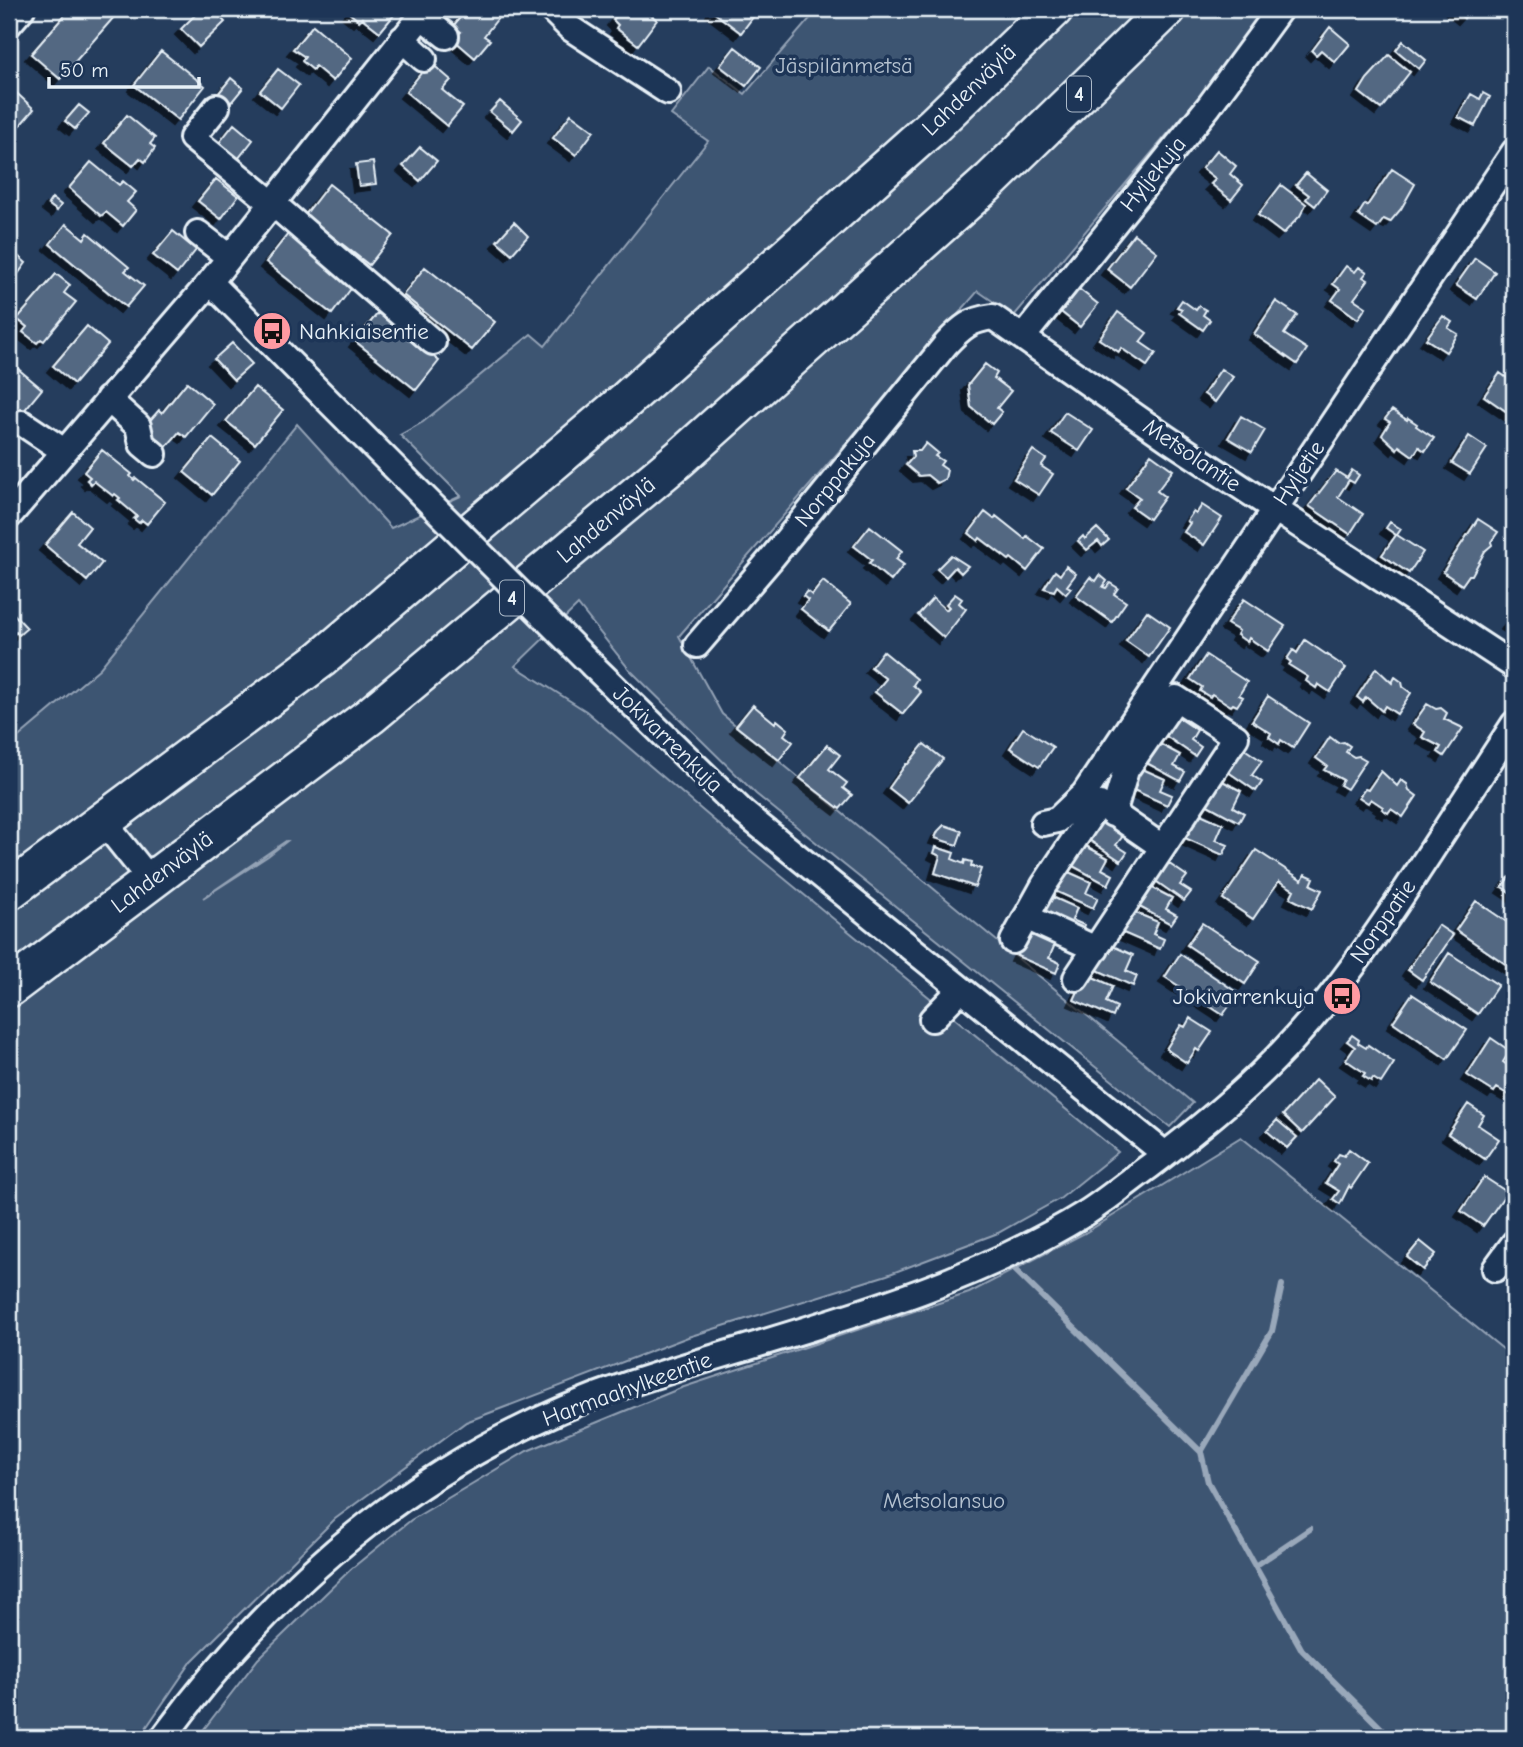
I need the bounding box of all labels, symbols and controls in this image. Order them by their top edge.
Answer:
street label: Lahdenväylä [916,39,1022,141]
scale bar [49,46,200,90]
park label: Jäspilänmetsä [775,52,913,79]
text: 50 m [60,58,109,82]
road number: 4 [1067,76,1091,112]
street label: Hyljekuja [1114,131,1192,217]
bus stop icon: Nahkiaisentie [251,310,293,352]
place label: Nahkiaisentie [299,318,429,345]
street label: Metsolantie [1138,412,1246,498]
street label: Norppakuja [789,428,881,532]
street label: Hyljetie [1268,436,1330,510]
street label: Lahdenväylä [551,471,661,569]
road number: 4 [500,580,524,616]
street label: Jokivarrenkuja [607,680,729,798]
street label: Lahdenväylä [106,825,218,919]
street label: Norppatie [1344,874,1422,968]
bus stop icon: Jokivarrenkuja [1321,975,1363,1017]
place label: Jokivarrenkuja [1173,983,1315,1010]
street label: Harmaahylkeentie [539,1346,715,1432]
park label: Metsolansuo [883,1487,1005,1514]

